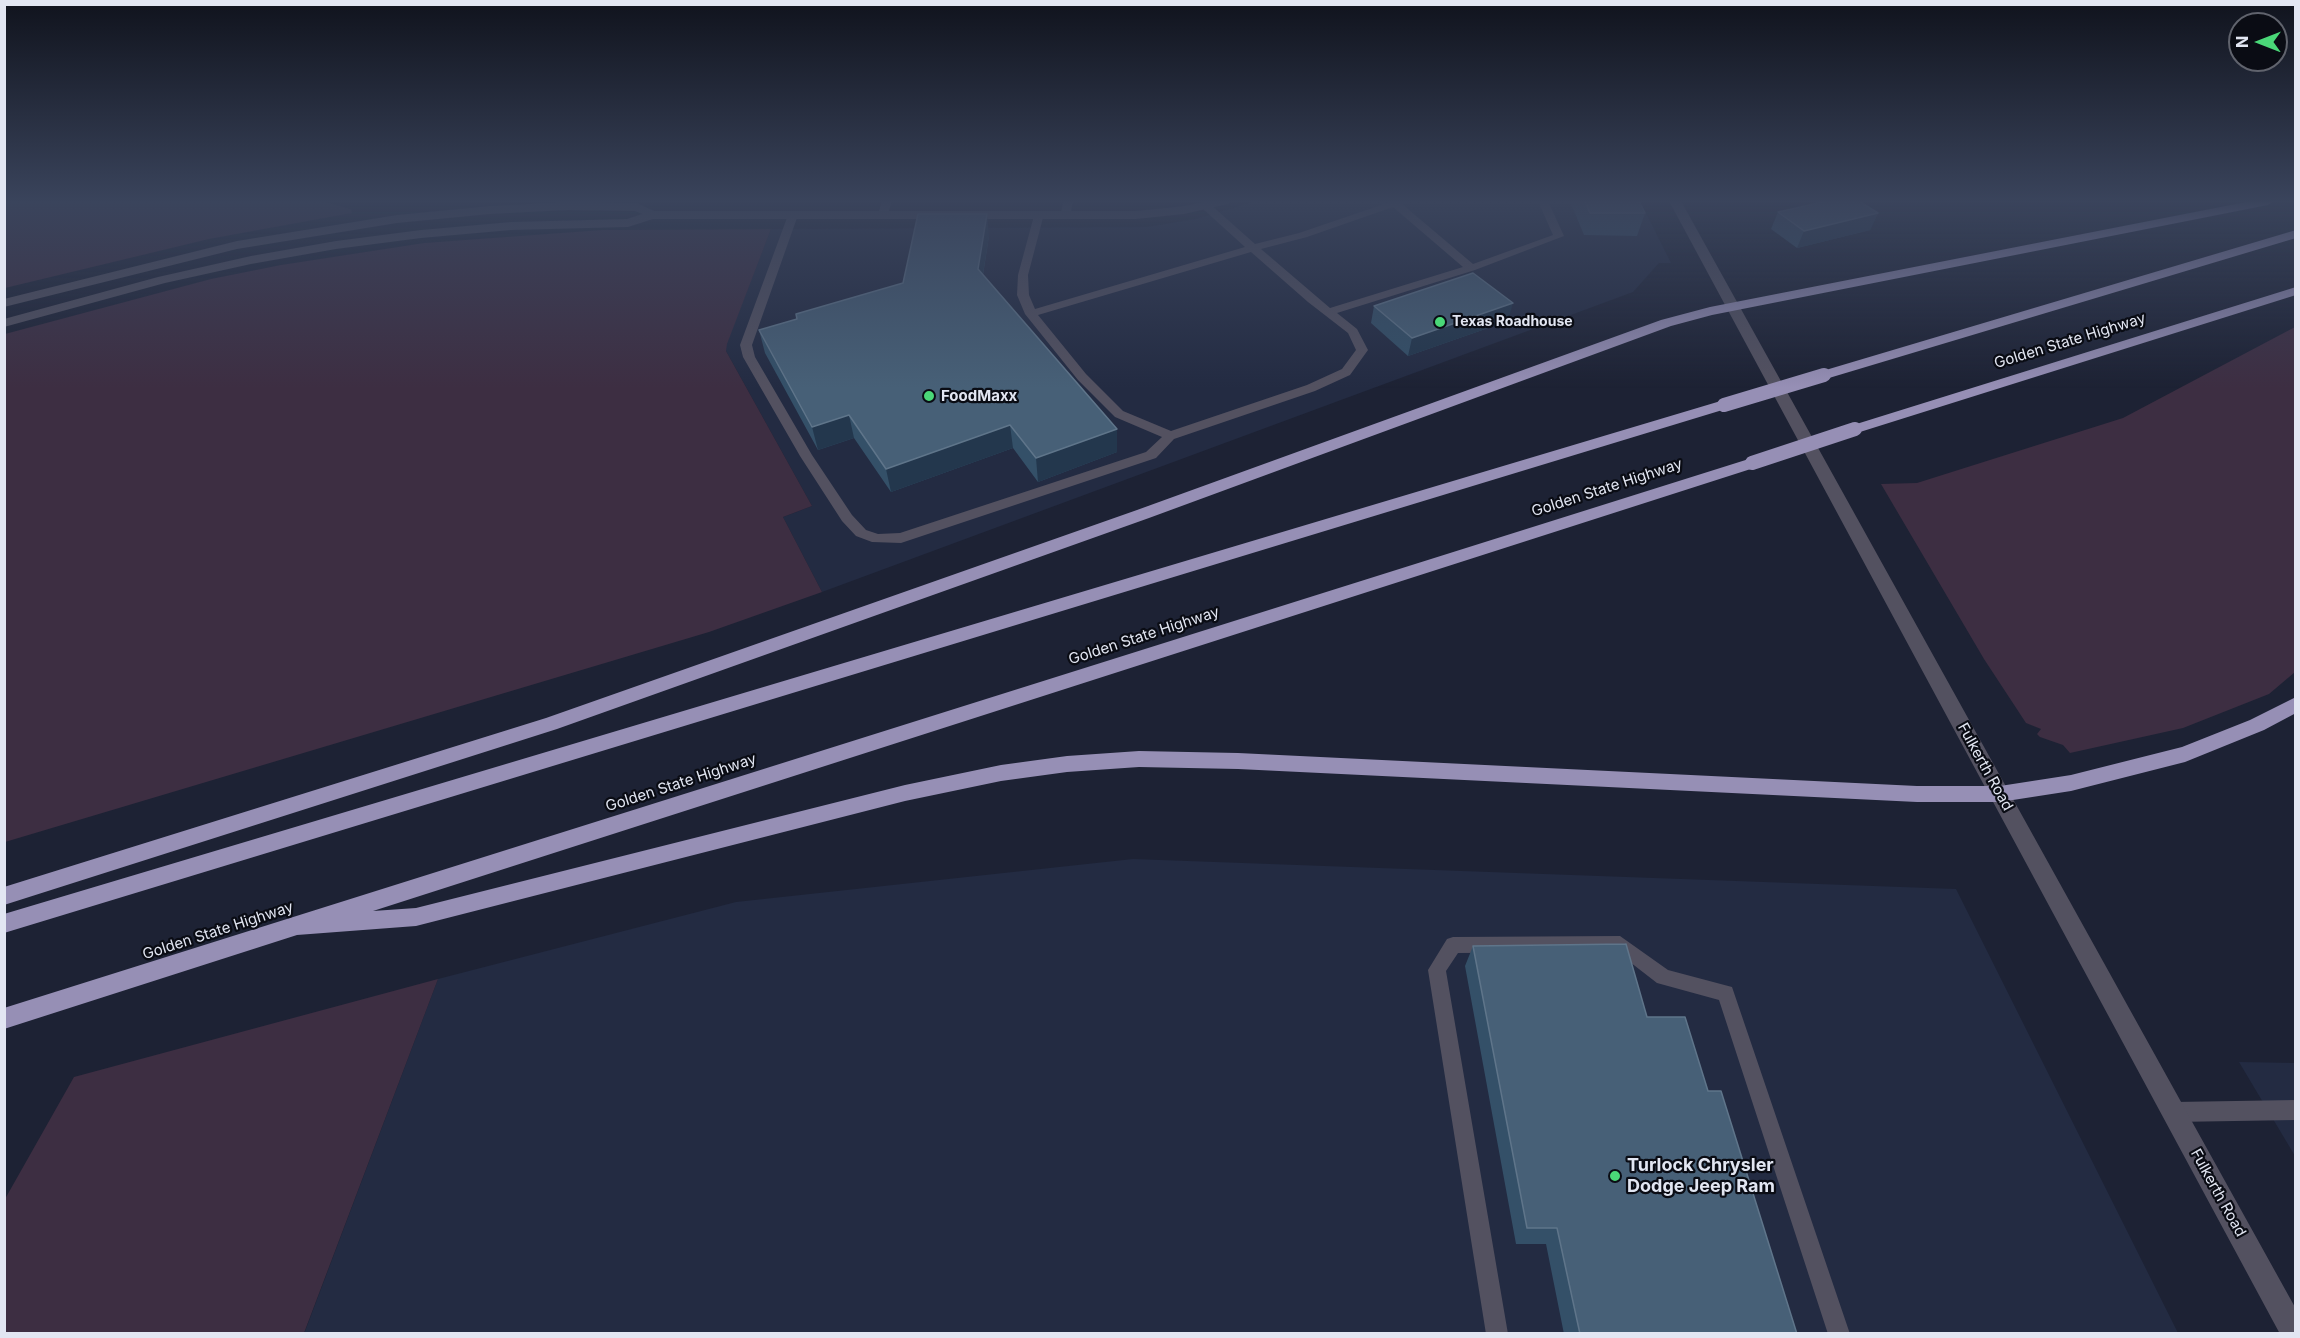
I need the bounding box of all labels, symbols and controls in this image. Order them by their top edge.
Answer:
north arrow [2228,12,2288,72]
text: N [2232,36,2252,48]
street label: Golden State Highway [1992,309,2148,373]
place label: Texas Roadhouse [1452,314,1573,330]
marker: Texas Roadhouse [1433,315,1447,329]
place label: FoodMaxx [941,387,1017,405]
marker: FoodMaxx [922,389,936,403]
street label: Golden State Highway [1529,455,1685,521]
street label: Golden State Highway [1066,603,1222,669]
street label: Fulkerth Road [1953,720,2017,814]
street label: Golden State Highway [603,750,759,816]
street label: Golden State Highway [140,898,296,964]
street label: Fulkerth Road [2186,1146,2250,1240]
place label: Turlock Chrysler Dodge Jeep Ram [1627,1155,1775,1198]
marker: Turlock Chrysler Dodge Jeep Ram [1608,1169,1622,1183]

